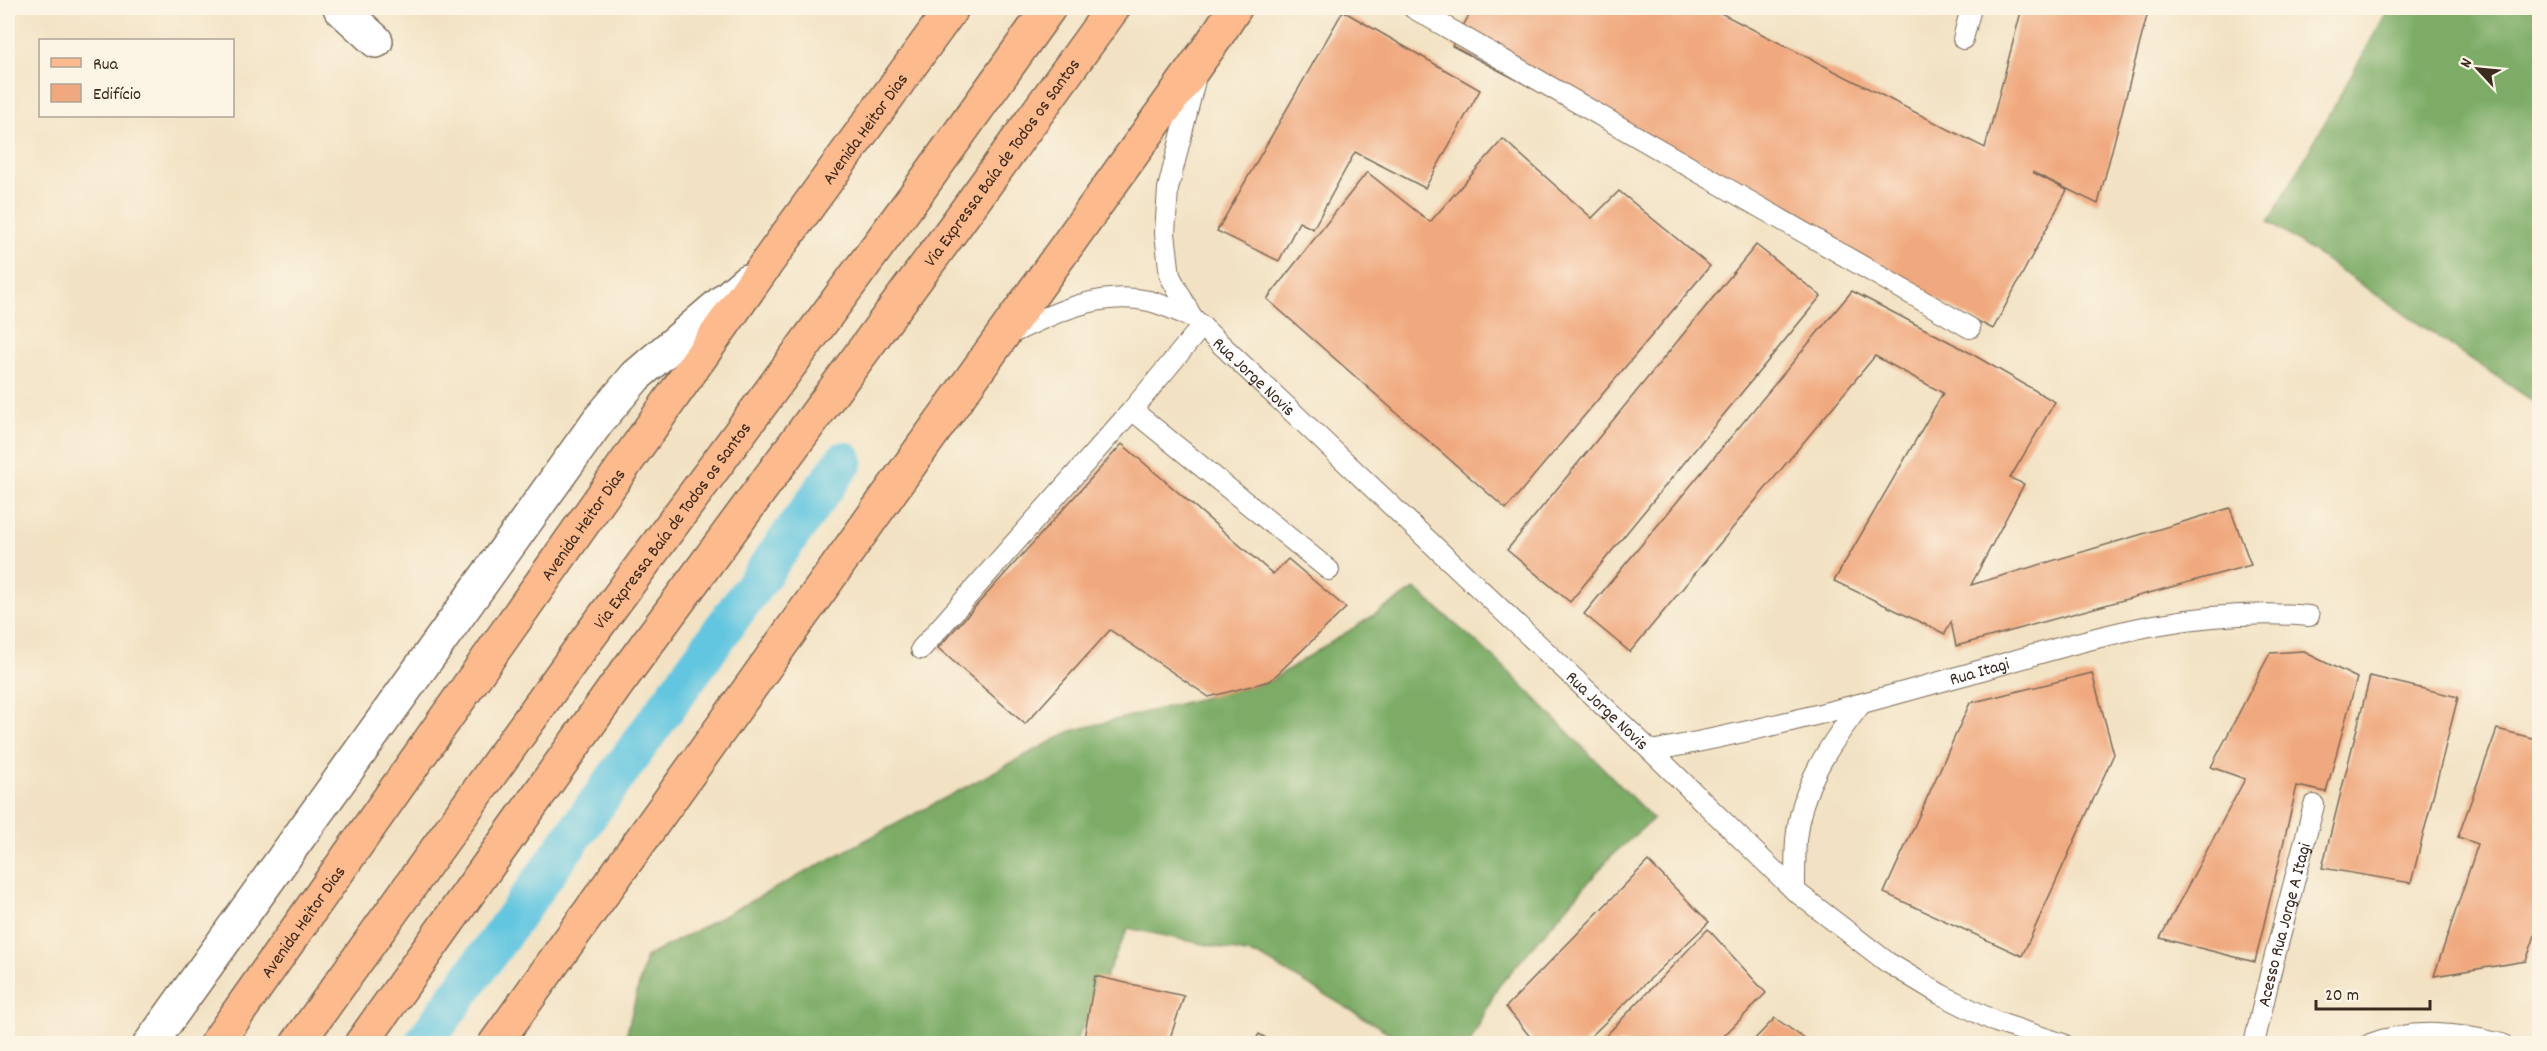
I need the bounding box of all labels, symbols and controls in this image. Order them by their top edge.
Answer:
legend [39,39,234,117]
north arrow [2448,39,2508,99]
text: Rua [93,53,119,78]
street label: Via Expressa Baía de Todos os Santos [919,54,1087,273]
text: N [2455,55,2479,72]
street label: Avenida Heitor Dias [817,69,916,191]
text: Edifício [93,83,141,108]
street label: Rua Jorge Novis [1206,333,1300,423]
street label: Via Expressa Baía de Todos os Santos [589,418,758,635]
street label: Avenida Heitor Dias [536,464,633,587]
street label: Rua Itagi [1947,653,2013,693]
street label: Rua Jorge Novis [1559,667,1653,757]
street label: Acesso Rua Jorge A Itagi [2253,840,2319,1010]
street label: Avenida Heitor Dias [256,862,353,984]
scale bar [2316,973,2430,1011]
text: 20 m [2325,984,2359,1009]

